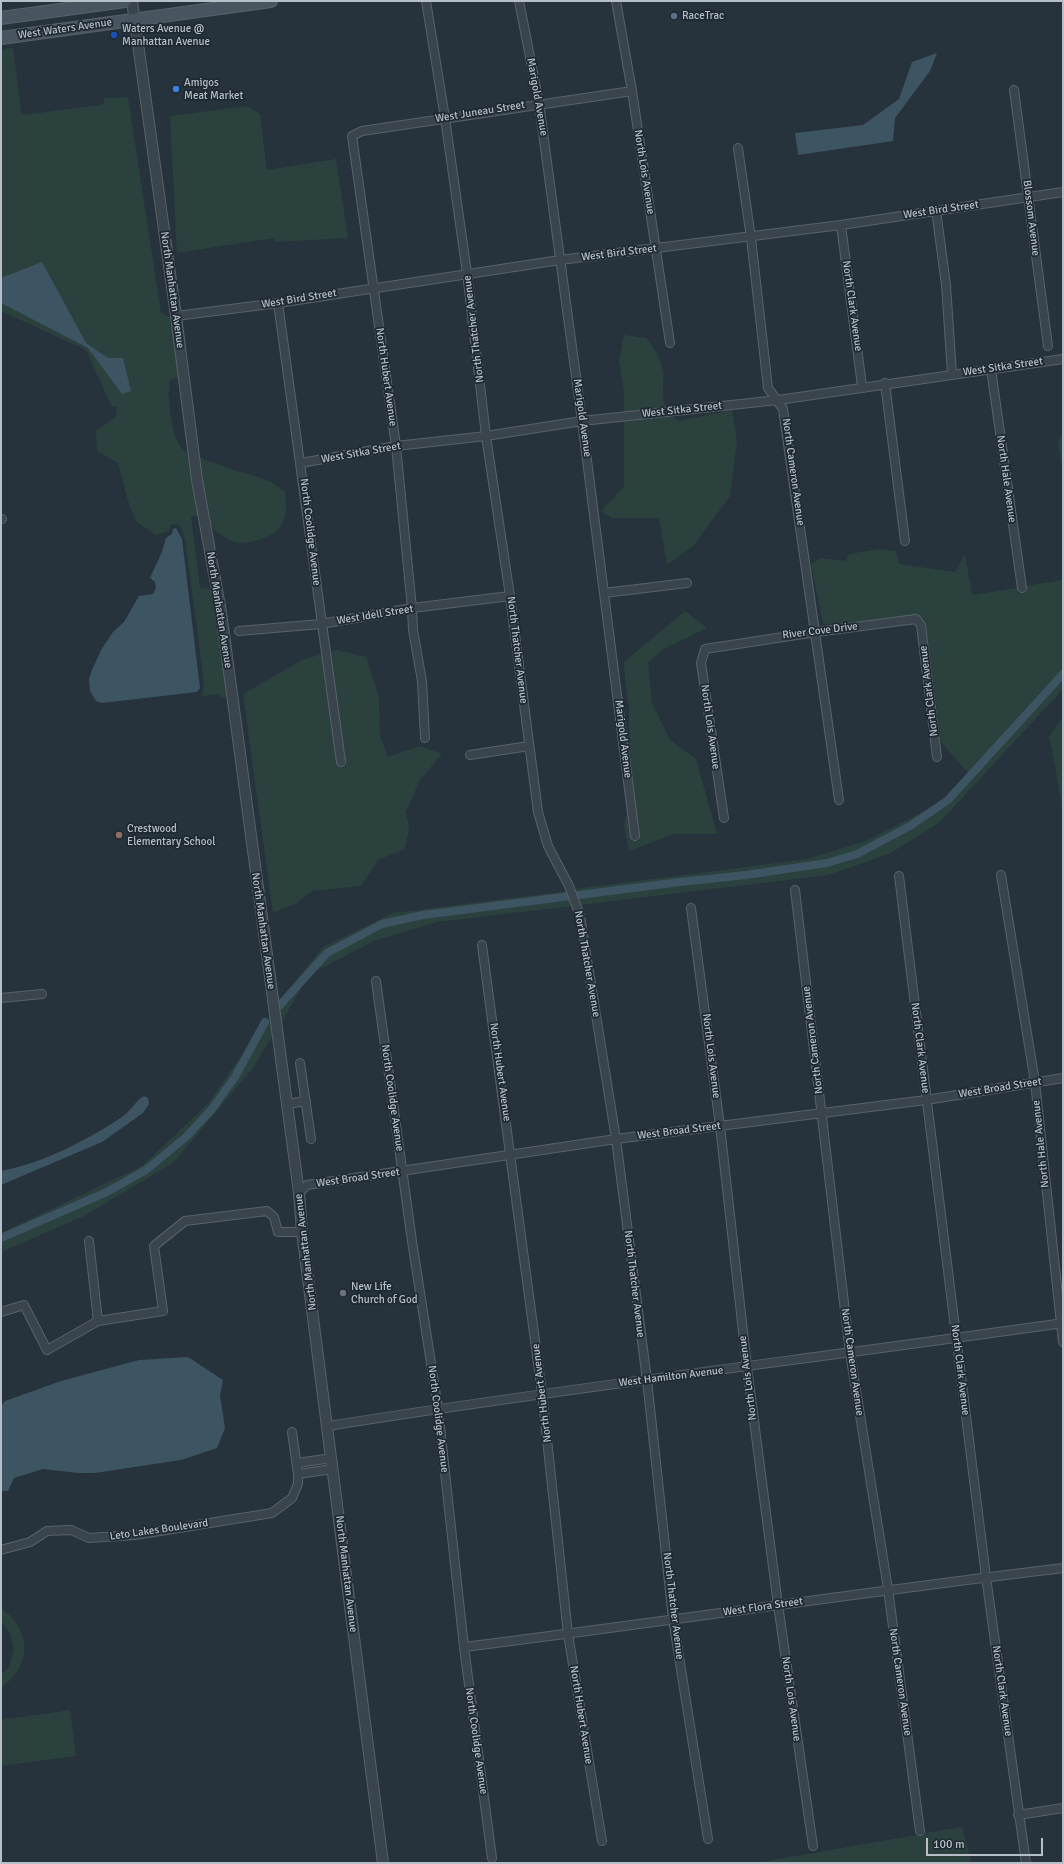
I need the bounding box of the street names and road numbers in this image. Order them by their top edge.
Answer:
street label: West Waters Avenue [17,16,113,42]
street label: Marigold Avenue [524,57,550,137]
street label: West Juneau Street [434,98,526,126]
street label: North Lois Avenue [631,129,657,215]
street label: Blossom Avenue [1020,179,1042,257]
street label: West Bird Street [902,198,980,222]
street label: North Manhattan Avenue [157,231,187,349]
street label: West Bird Street [580,242,658,264]
street label: North Clark Avenue [839,260,865,352]
street label: North Thatcher Avenue [461,275,487,383]
street label: West Bird Street [260,287,338,311]
street label: North Hubert Avenue [373,327,399,427]
street label: West Sitka Street [962,355,1044,379]
street label: Marigold Avenue [570,378,594,458]
street label: West Sitka Street [641,399,723,421]
street label: North Cameron Avenue [779,417,807,527]
street label: North Hale Avenue [993,434,1019,524]
street label: West Sitka Street [320,440,402,466]
street label: North Coolidge Avenue [297,478,323,586]
street label: North Manhattan Avenue [203,551,235,669]
street label: North Thatcher Avenue [504,596,530,704]
street label: West Idell Street [336,602,414,628]
street label: River Cove Drive [782,620,858,642]
street label: North Clark Avenue [917,645,941,737]
street label: North Lois Avenue [698,684,722,770]
street label: Marigold Avenue [612,699,634,779]
street label: North Manhattan Avenue [248,872,278,990]
street label: North Thatcher Avenue [571,910,603,1018]
street label: North Cameron Avenue [800,985,826,1095]
street label: North Clark Avenue [908,1002,932,1094]
street label: North Lois Avenue [699,1013,723,1099]
street label: North Hubert Avenue [487,1022,513,1122]
street label: North Coolidge Avenue [378,1044,406,1152]
street label: West Broad Street [957,1075,1043,1101]
street label: North Hale Avenue [1030,1099,1052,1189]
street label: West Broad Street [637,1119,721,1143]
street label: West Broad Street [315,1166,401,1190]
street label: North Manhattan Avenue [292,1193,320,1311]
street label: North Thatcher Avenue [621,1230,647,1338]
street label: North Cameron Avenue [838,1307,866,1417]
street label: North Clark Avenue [948,1324,972,1416]
street label: North Lois Avenue [736,1335,760,1421]
street label: North Hubert Avenue [529,1343,555,1443]
street label: West Hamilton Avenue [618,1364,724,1390]
street label: North Coolidge Avenue [425,1365,451,1473]
street label: North Manhattan Avenue [332,1515,360,1633]
street label: Leto Lakes Boulevard [109,1517,209,1543]
street label: North Thatcher Avenue [660,1552,686,1660]
street label: West Flora Street [722,1595,804,1619]
street label: North Cameron Avenue [886,1627,914,1737]
street label: North Clark Avenue [989,1645,1015,1737]
street label: North Lois Avenue [779,1656,803,1742]
street label: North Hubert Avenue [567,1665,595,1765]
street label: North Coolidge Avenue [462,1687,490,1795]

